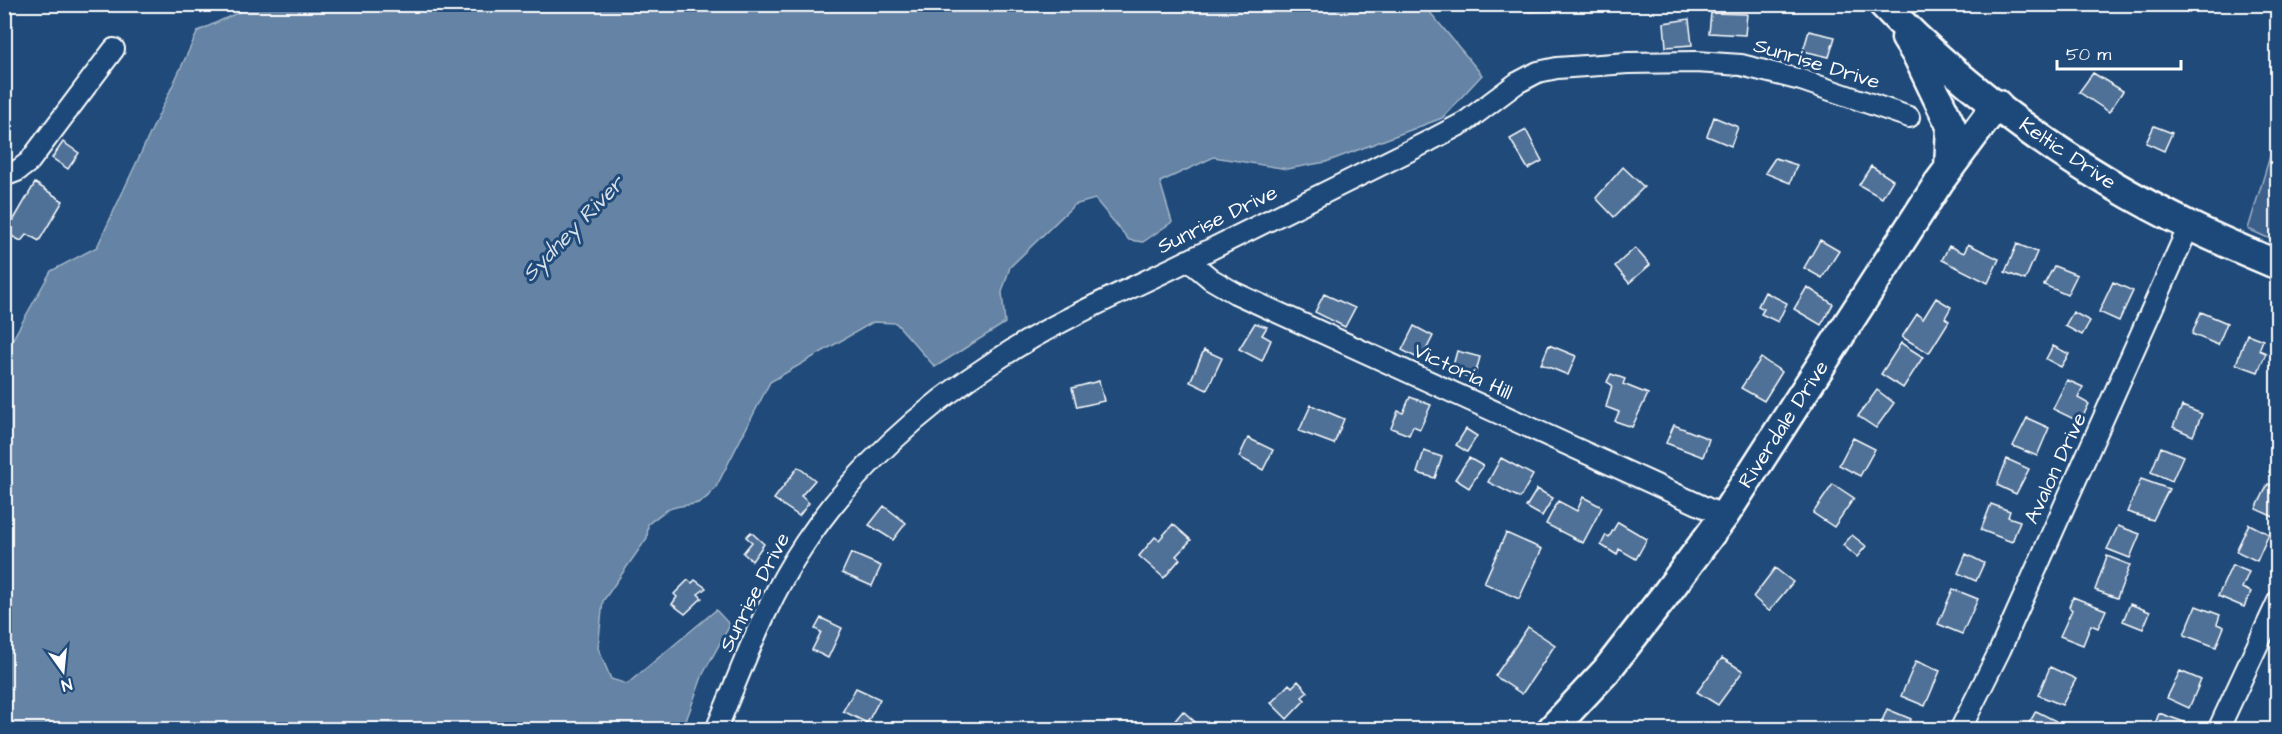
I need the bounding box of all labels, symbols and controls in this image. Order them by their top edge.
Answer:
street label: Sunrise Drive [1750,31,1883,96]
scale bar [2057,33,2182,71]
text: 50 m [2066,42,2111,67]
street label: Keltic Drive [2013,110,2122,197]
water label: Sydney River [515,167,634,289]
street label: Sunrise Drive [1152,178,1282,261]
street label: Victoria Hill [1408,336,1517,407]
street label: Riverdale Drive [1731,355,1836,494]
street label: Avalon Drive [2017,408,2094,529]
street label: Sunrise Drive [712,528,797,657]
north arrow [33,641,93,701]
text: N [59,673,74,696]

